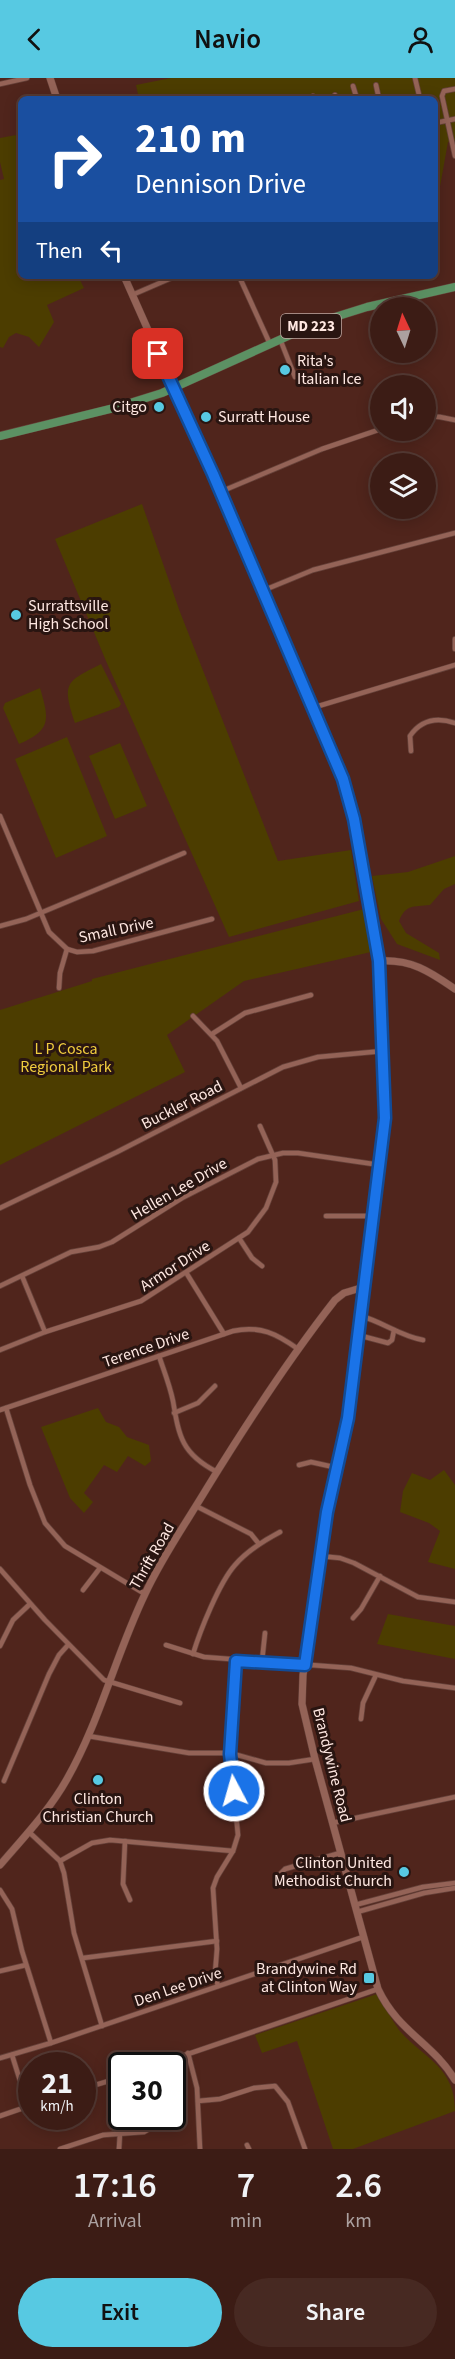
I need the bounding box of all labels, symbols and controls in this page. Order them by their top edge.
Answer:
text: Navio [194,20,261,59]
icon: back [18,23,51,56]
icon: person [404,23,437,56]
text: 210 m [135,109,246,169]
icon: right [36,120,114,198]
text: Dennison Drive [135,165,306,204]
icon: left [95,234,128,267]
text: Then [36,235,83,267]
north arrow [370,297,436,363]
map controls [370,297,436,519]
road number: MD 223 [281,314,341,338]
pin [132,328,183,379]
icon: arrive [141,337,174,370]
place label: Rita's Italian Ice [297,350,362,390]
marker: Rita's Italian Ice [278,363,292,377]
button: sound [370,375,436,441]
place label: Citgo [112,396,147,418]
marker: Citgo [152,400,166,414]
place label: Surratt House [218,406,310,428]
marker: Surratt House [199,410,213,424]
button: layers [370,453,436,519]
place label: Surrattsville High School [28,595,108,635]
marker: Surrattsville High School [9,608,23,622]
street label: Small Drive [77,911,155,949]
park label: L P Cosca Regional Park [20,1038,112,1078]
street label: Buckler Road [138,1075,226,1135]
street label: Hellen Lee Drive [127,1153,231,1225]
street label: Armor Drive [136,1235,214,1297]
street label: Terence Drive [100,1323,192,1373]
street label: Thrift Road [124,1519,180,1593]
street label: Brandywine Road [307,1705,357,1825]
position arrow [202,1759,266,1823]
marker: Clinton Christian Church [91,1773,105,1787]
place label: Clinton Christian Church [42,1788,154,1828]
place label: Clinton United Methodist Church [274,1852,392,1892]
marker: Clinton United Methodist Church [397,1865,411,1879]
place label: Brandywine Rd at Clinton Way [256,1958,358,1998]
street label: Den Lee Drive [131,1962,225,2012]
marker: Brandywine Rd at Clinton Way [362,1971,376,1985]
speed limit sign: 30 [108,2052,186,2130]
text: 21 [41,2062,73,2105]
text: km/h [40,2096,74,2117]
text: 17:16 [73,2160,157,2211]
text: 7 [237,2160,255,2211]
text: 2.6 [335,2160,382,2211]
text: Arrival [88,2207,142,2235]
text: min [230,2207,262,2235]
text: km [345,2207,372,2235]
button: Exit [18,2278,222,2347]
button: Share [234,2278,437,2347]

